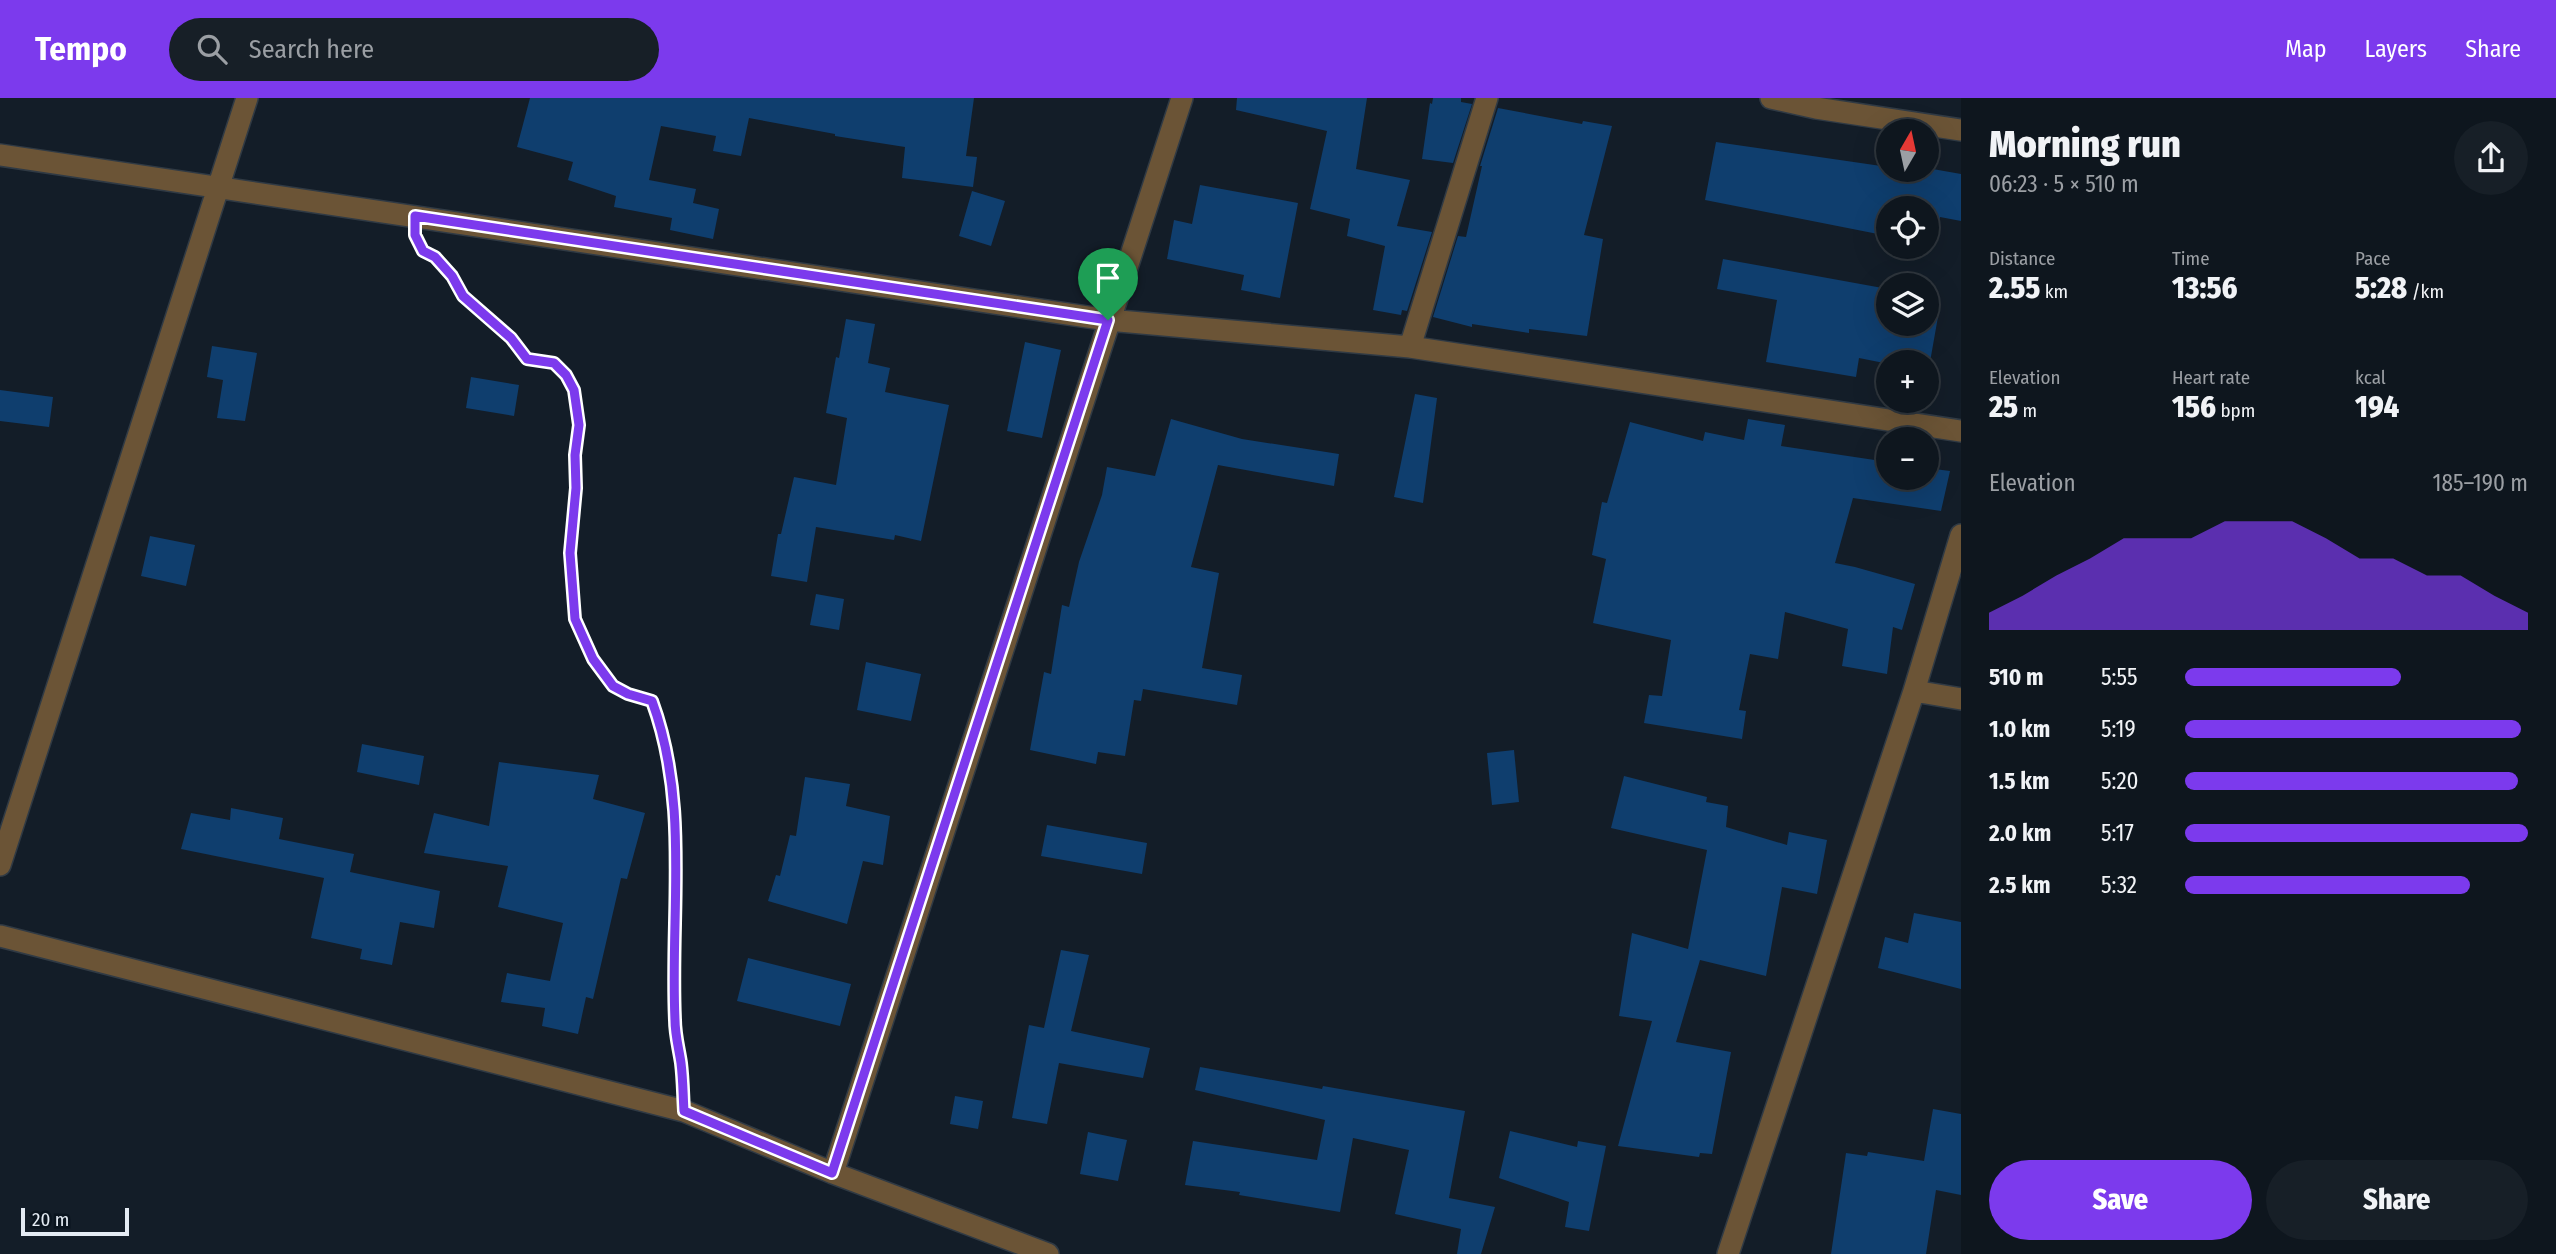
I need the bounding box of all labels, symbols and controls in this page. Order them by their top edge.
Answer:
search box [169,18,659,81]
text: Tempo [35,29,127,69]
icon: search [193,30,231,68]
text: Search here [249,34,374,65]
text: Map [2285,35,2327,63]
text: Layers [2365,35,2427,63]
text: Share [2465,35,2521,63]
north arrow [1876,119,1939,182]
map controls [1876,119,1939,490]
text: Morning run [1989,121,2181,167]
button: share [2454,121,2528,195]
text: 06:23 · 5 × 510 m [1989,170,2139,198]
button: locate [1876,196,1939,259]
text: Distance [1989,247,2056,270]
text: Time [2172,247,2210,270]
text: Pace [2355,247,2390,270]
pin [1078,248,1138,320]
icon: arrive [1089,259,1127,297]
text: 2.55 [1989,270,2040,306]
text: 13:56 [2172,270,2238,306]
text: 5:28 [2355,270,2407,306]
button: layers [1876,273,1939,336]
text: km [2040,280,2068,303]
text: /km [2407,280,2444,303]
button: + [1876,350,1939,413]
text: Elevation [1989,366,2061,389]
text: Heart rate [2172,366,2250,389]
text: kcal [2355,366,2386,389]
text: 25 [1989,389,2018,425]
text: 156 [2172,389,2216,425]
text: 194 [2355,389,2399,425]
text: m [2018,399,2037,422]
text: bpm [2216,399,2255,422]
button: − [1876,427,1939,490]
text: Elevation [1989,469,2076,497]
text: 185–190 m [2432,469,2528,497]
text: 510 m [1989,663,2044,691]
text: 5:55 [2101,663,2138,691]
text: 1.0 km [1989,715,2050,743]
text: 5:19 [2101,715,2136,743]
text: 1.5 km [1989,767,2050,795]
text: 5:20 [2101,767,2139,795]
text: 2.0 km [1989,819,2051,847]
text: 5:17 [2101,819,2134,847]
text: 2.5 km [1989,871,2050,899]
text: 5:32 [2101,871,2137,899]
button: Save [1989,1160,2252,1240]
button: Share [2266,1160,2528,1240]
scale bar [21,1205,130,1237]
text: 20 m [32,1208,69,1231]

